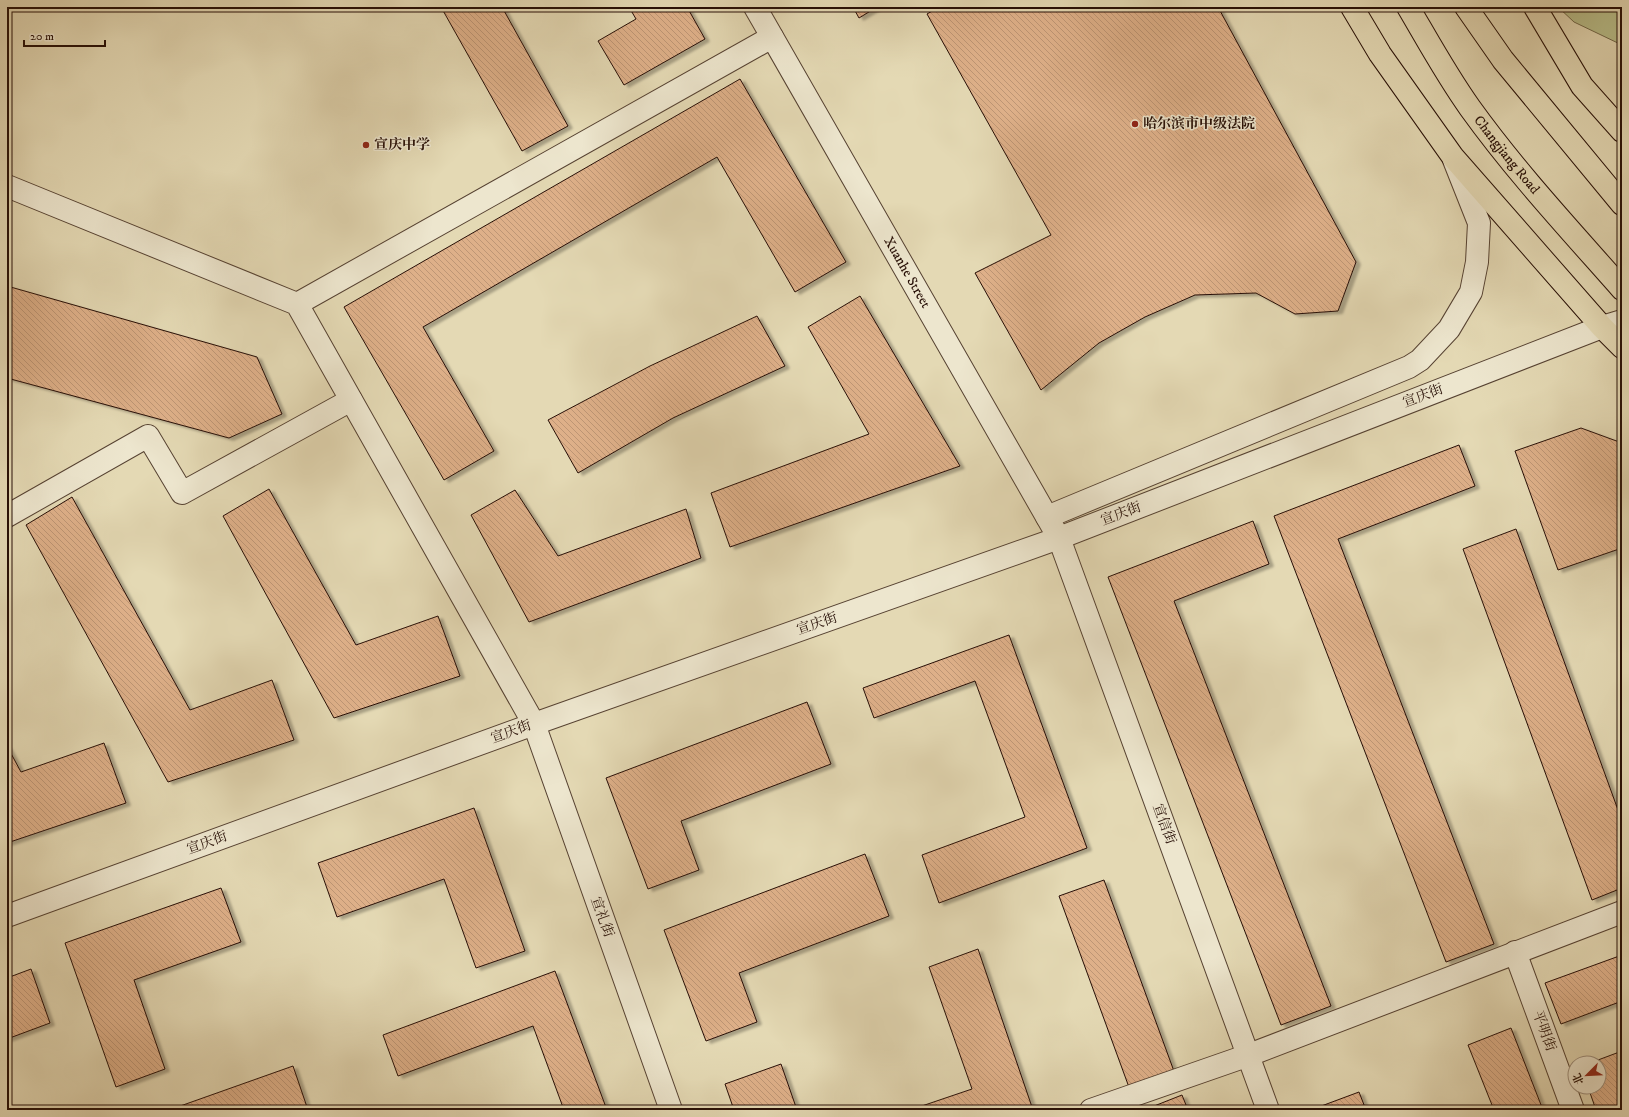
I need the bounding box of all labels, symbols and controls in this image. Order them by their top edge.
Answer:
scale bar [24,22,105,48]
text: 20 m [30,29,54,44]
street label: Changjiang Road [1470,112,1544,198]
place label: 哈尔滨市中级法院 [1143,115,1255,133]
marker: 哈尔滨市中级法院 [1130,119,1140,129]
place label: 宣庆中学 [374,136,430,154]
marker: 宣庆中学 [361,140,371,150]
street label: Xuanhe Street [880,234,935,312]
street label: 宣庆街 [1400,380,1446,412]
street label: 宣庆街 [1098,498,1144,530]
street label: 宣庆街 [794,609,840,639]
street label: 宣庆街 [488,716,534,748]
street label: 宣信街 [1148,801,1180,847]
street label: 宣庆街 [184,827,230,859]
street label: 宣礼街 [586,894,618,940]
street label: 平明街 [1528,1008,1560,1054]
north arrow [1567,1055,1607,1095]
text: 北 [1570,1071,1587,1087]

